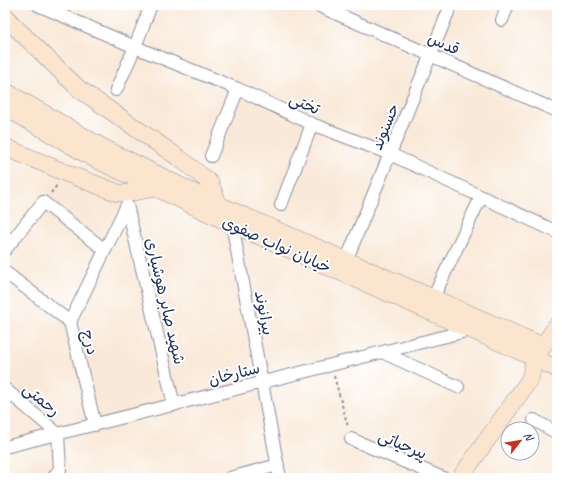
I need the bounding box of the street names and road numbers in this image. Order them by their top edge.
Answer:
street label: قدس [425,28,463,60]
street label: تختی [286,88,323,120]
street label: حسنوند [367,101,403,153]
street label: خیابان نواب صفوی [219,212,334,278]
street label: شهید صابر هوشیاری [141,236,189,367]
street label: بیرانوند [250,289,278,337]
street label: درج [77,328,103,357]
street label: ستارخان [206,358,262,390]
street label: رحمتی [19,379,64,421]
street label: پیرحیاتی [375,426,430,464]

